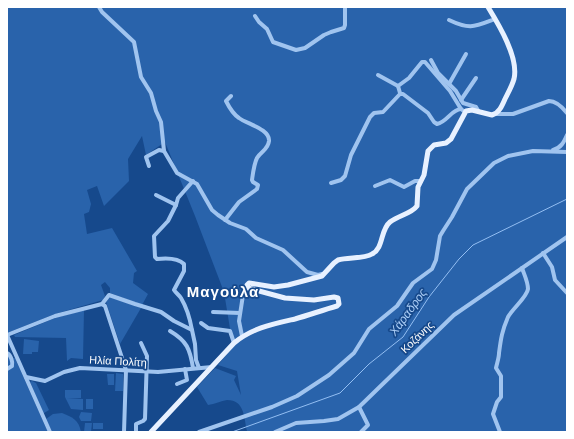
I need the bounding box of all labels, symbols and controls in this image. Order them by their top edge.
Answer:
district label: Μαγούλα [187,283,259,300]
water label: Χάραδρος [386,286,430,339]
street label: Κοζάνης [398,319,436,355]
street label: Ηλία Πολίτη [89,354,147,368]

